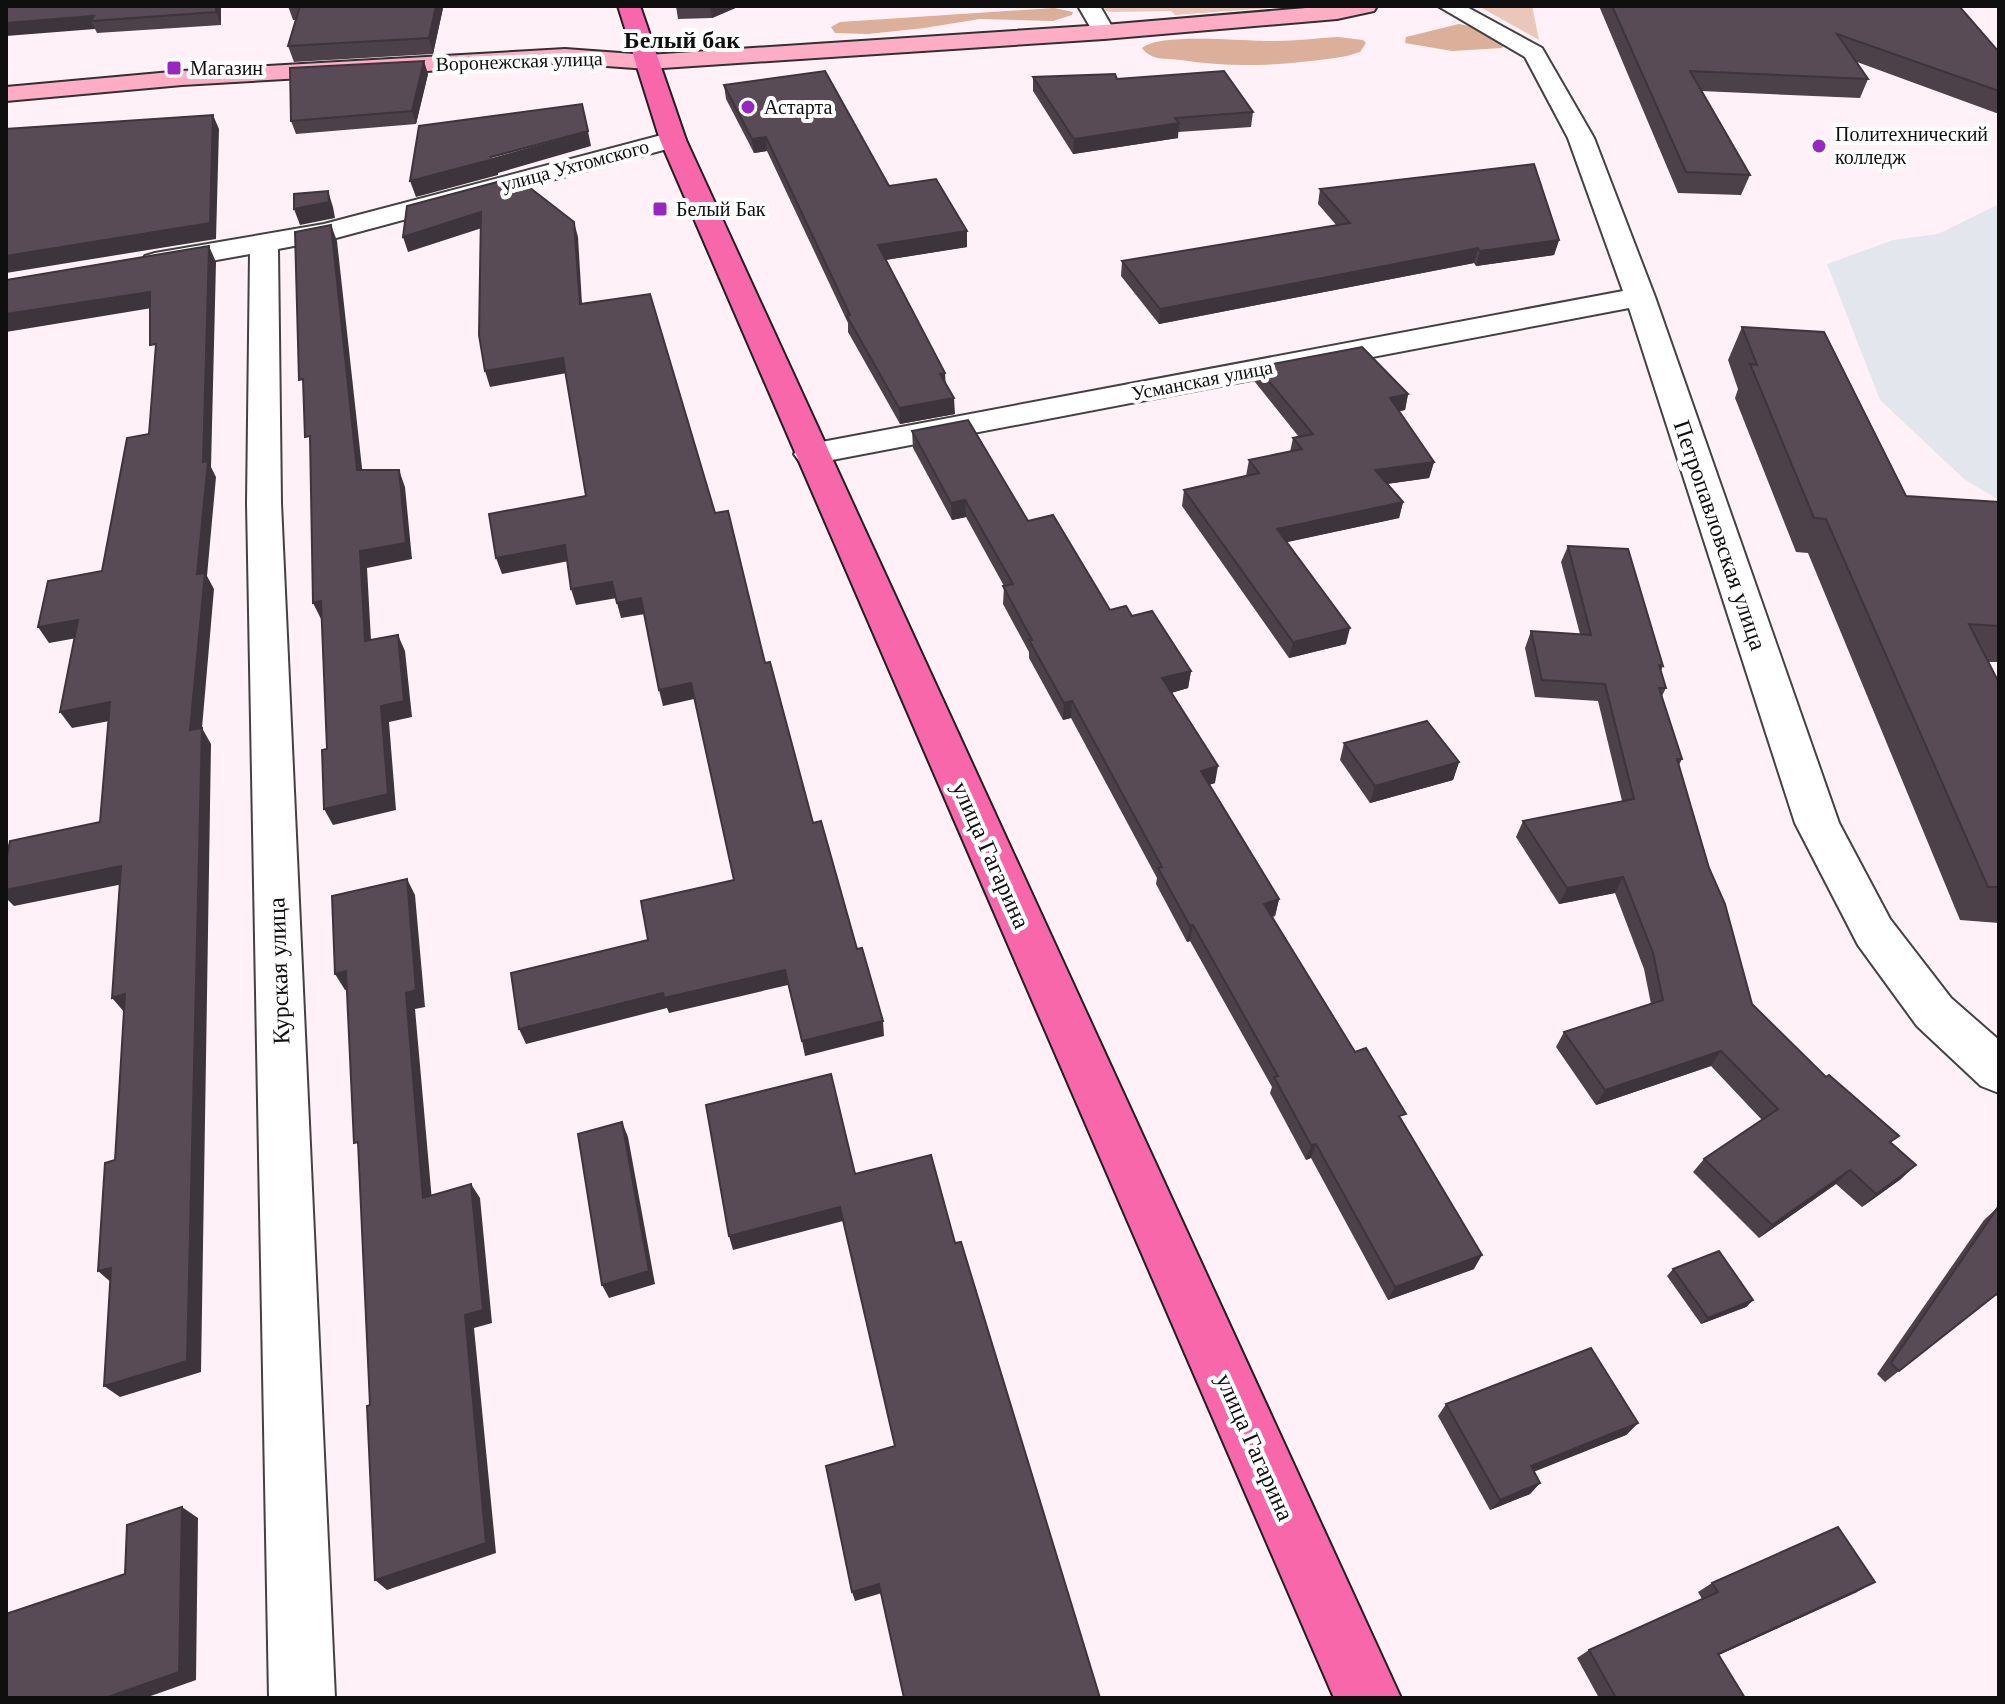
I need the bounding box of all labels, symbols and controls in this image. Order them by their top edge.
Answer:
district label: Белый бак [624,27,740,53]
street label: Воронежская улица [435,47,603,76]
place label: Магазин [190,57,263,79]
marker: Магазин [165,59,183,77]
place label: Астарта [764,96,832,119]
marker: Астарта [739,98,757,116]
place label: Политехнический колледж [1835,123,1988,169]
street label: улица Ухтомского [499,135,652,196]
marker: Политехнический колледж [1810,137,1828,155]
place label: Белый Бак [676,198,766,220]
marker: Белый Бак [651,200,669,218]
street label: Усманская улица [1129,355,1275,405]
street label: Петропавловская улица [1668,417,1772,654]
street label: улица Гагарина [947,778,1035,933]
street label: Курская улица [263,897,295,1045]
street label: улица Гагарина [1211,1370,1299,1525]

